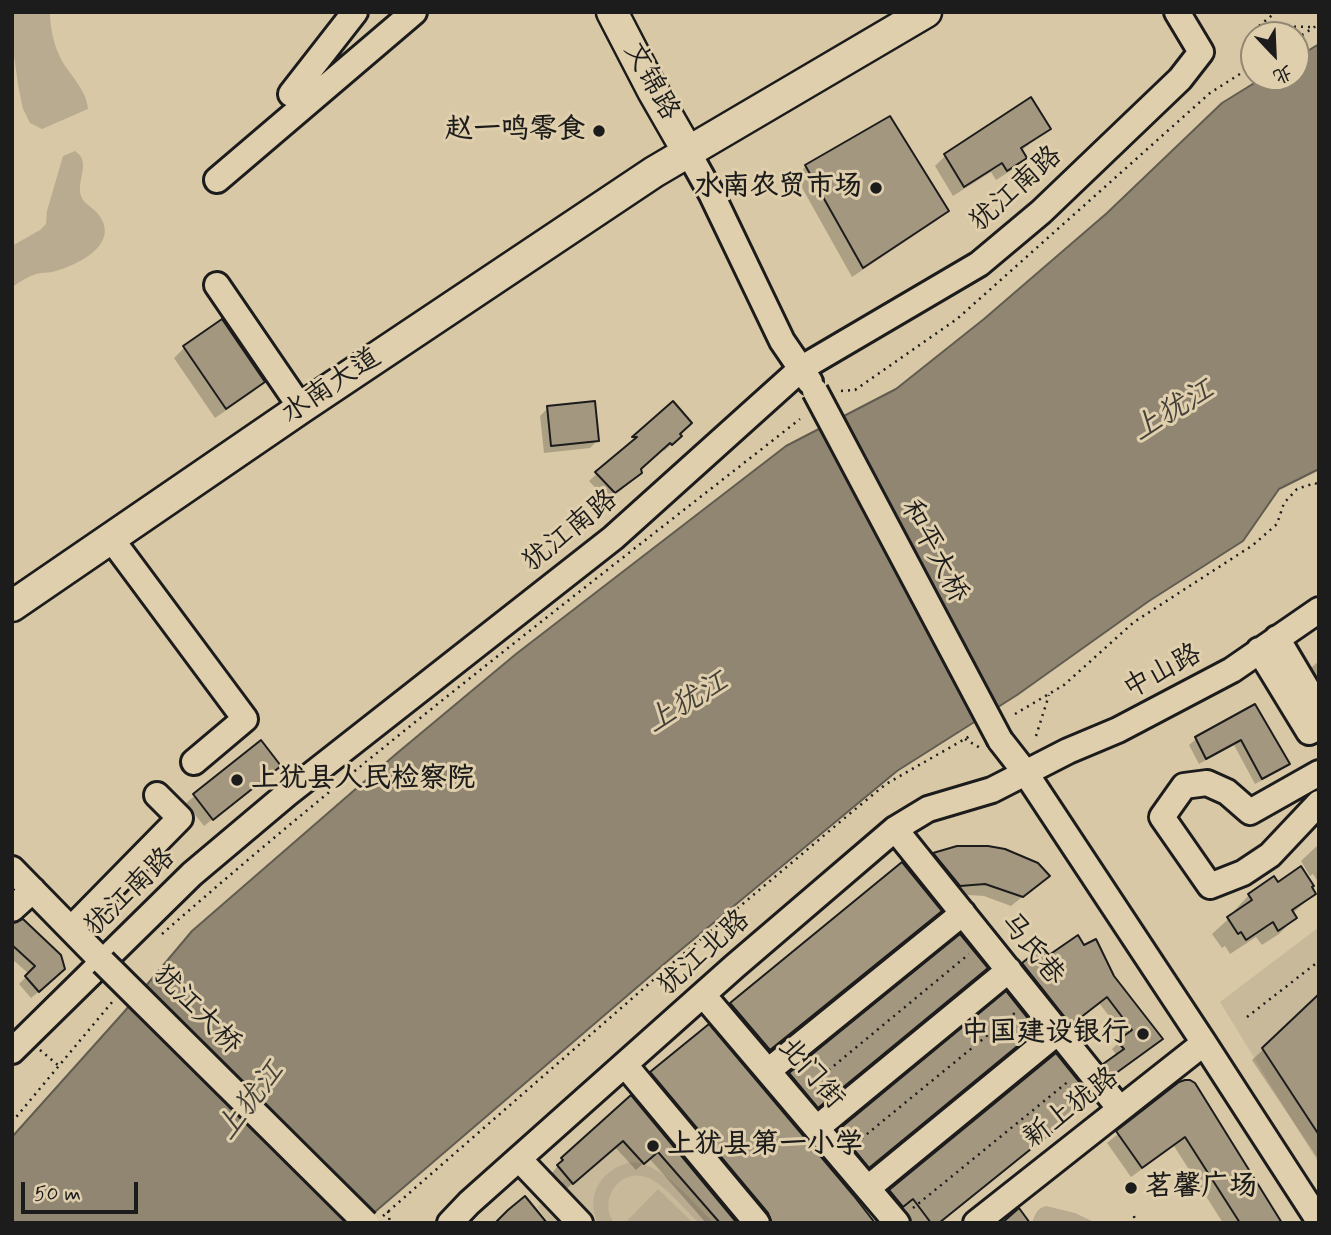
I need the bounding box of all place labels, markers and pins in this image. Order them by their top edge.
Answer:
place label: 赵一鸣零食 [445,114,585,148]
marker: 赵一鸣零食 [591,123,607,139]
place label: 水南农贸市场 [694,171,862,205]
marker: 水南农贸市场 [868,180,884,196]
place label: 上犹县人民检察院 [251,763,475,797]
marker: 上犹县人民检察院 [229,772,245,788]
place label: 中国建设银行 [961,1017,1129,1051]
marker: 中国建设银行 [1135,1026,1151,1042]
place label: 上犹县第一小学 [667,1129,863,1163]
marker: 上犹县第一小学 [645,1138,661,1154]
place label: 茗馨广场 [1145,1171,1257,1205]
marker: 茗馨广场 [1123,1180,1139,1196]

